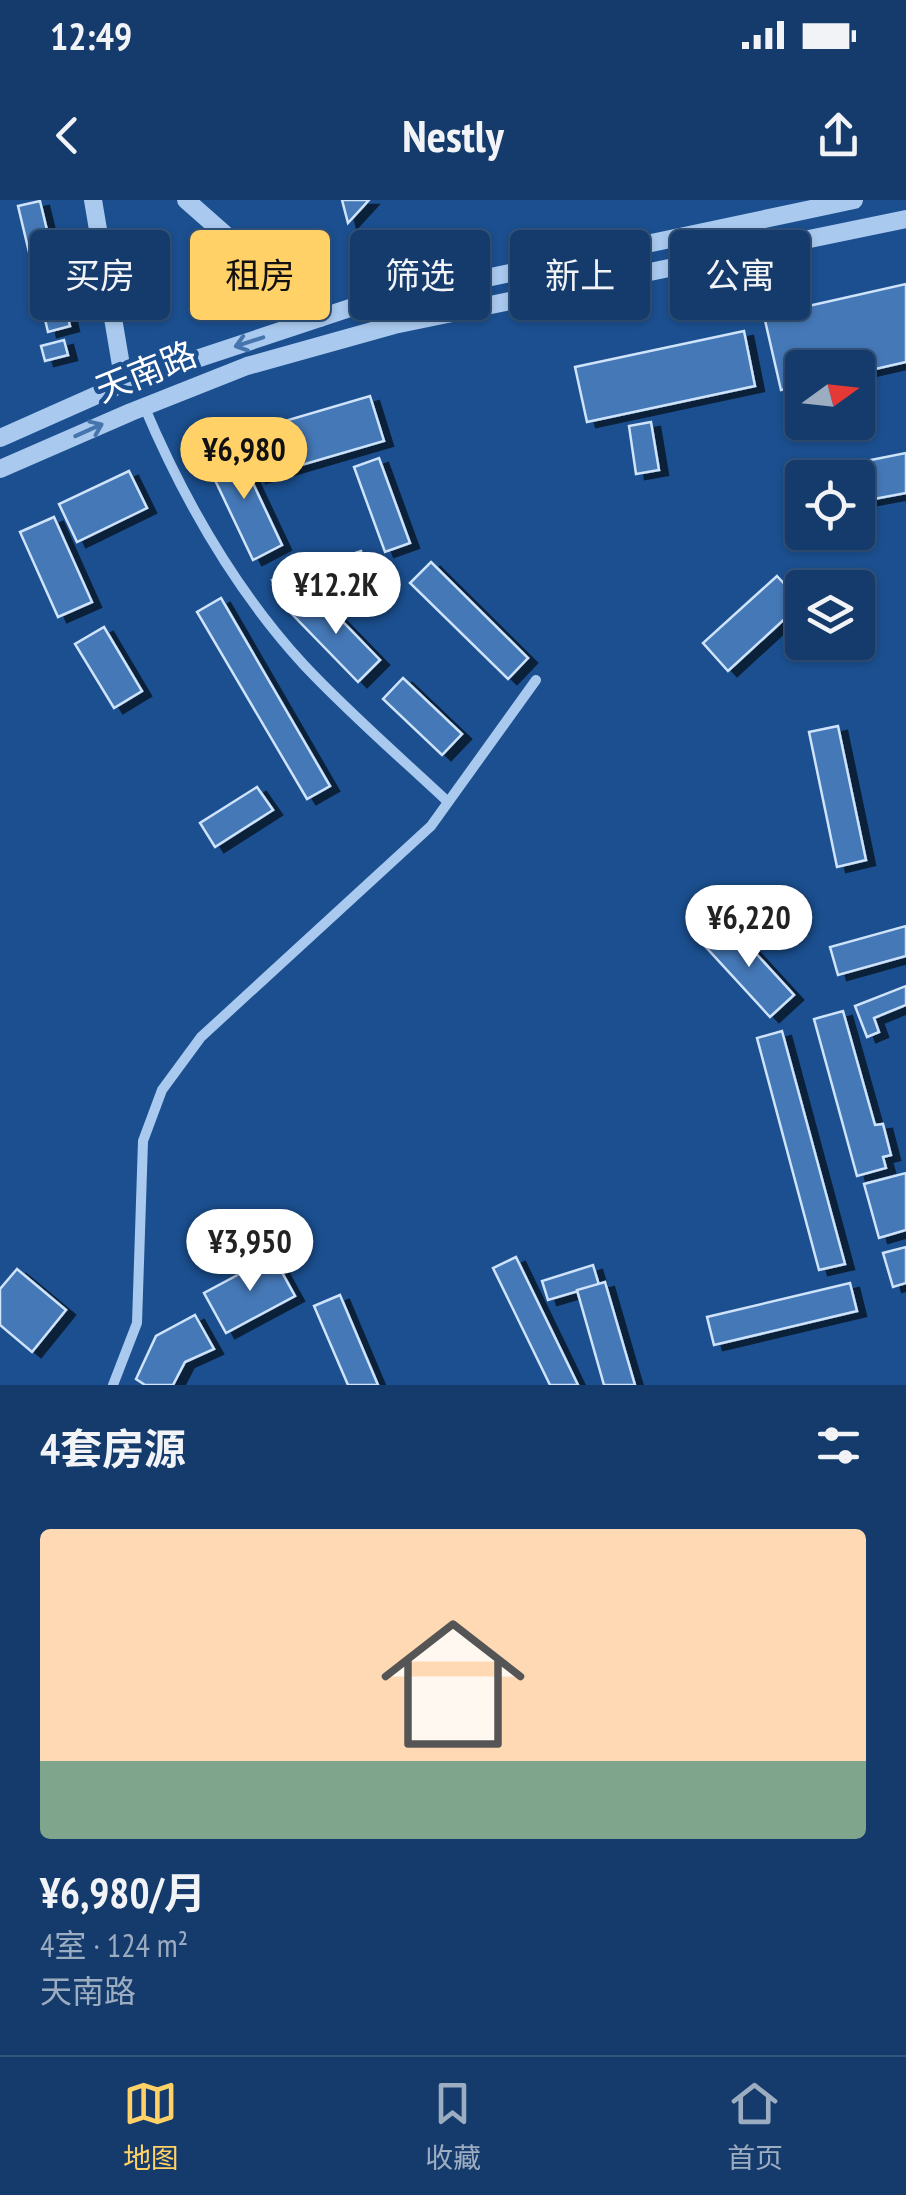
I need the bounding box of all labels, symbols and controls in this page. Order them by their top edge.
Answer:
text: 12:49 [50,11,132,60]
text: Nestly [402,106,504,164]
icon: back [40,108,95,163]
icon: share [811,108,866,163]
chip: 买房 [30,230,170,320]
chip: 租房 [190,230,330,320]
chip: 筛选 [350,230,490,320]
chip: 新上 [510,230,650,320]
chip: 公寓 [670,230,810,320]
street label: 天南路 [88,330,203,412]
one-way arrow [233,334,265,352]
north arrow [785,350,875,440]
map controls [785,350,875,660]
pin: ¥6,980 [163,417,325,502]
one-way arrow [73,420,104,438]
text: ¥6,980 [202,428,286,470]
button: locate [785,460,875,550]
pin: ¥12.2K [255,552,417,637]
text: ¥12.2K [294,563,378,605]
button: layers [785,570,875,660]
pin: ¥6,220 [668,885,830,970]
text: ¥6,220 [707,896,791,938]
pin: ¥3,950 [169,1209,331,1294]
text: ¥3,950 [208,1220,292,1262]
icon: filters [811,1418,866,1473]
text: 4套房源 [40,1421,186,1476]
icon: home [363,1594,543,1774]
text: ¥6,980/月 [40,1865,206,1920]
text: 4室 · 124 m² [40,1924,188,1966]
text: 天南路 [40,1970,136,2012]
tab: 地图 [123,2076,179,2176]
tab: 收藏 [425,2076,481,2176]
tab: 首页 [727,2076,783,2176]

